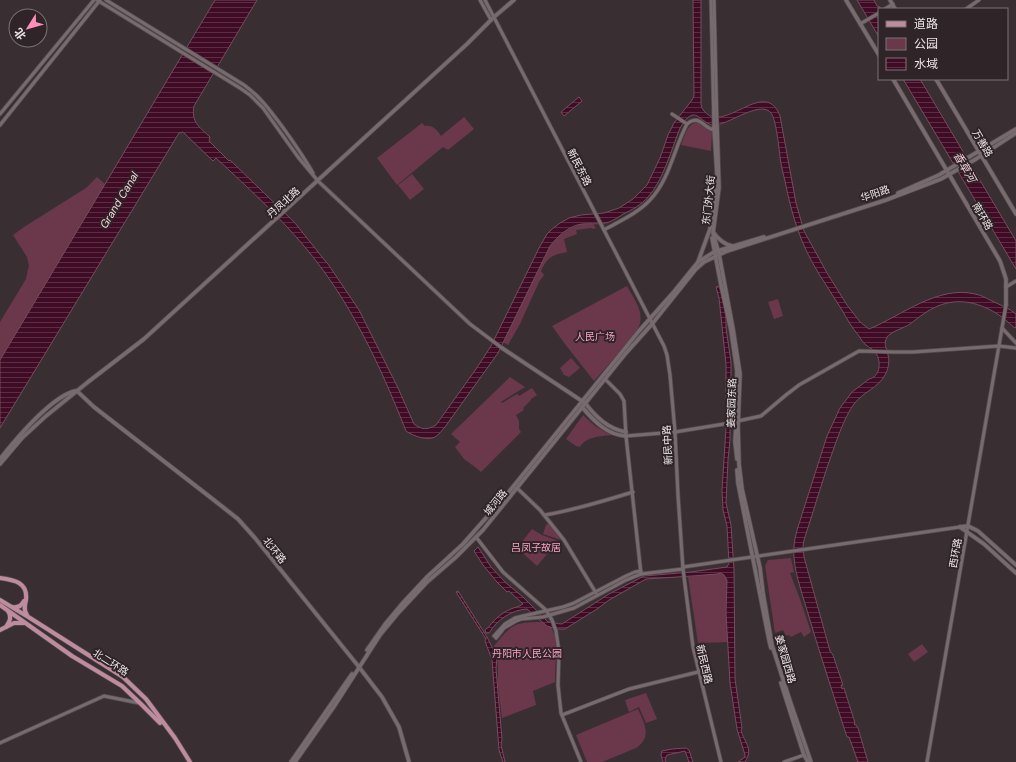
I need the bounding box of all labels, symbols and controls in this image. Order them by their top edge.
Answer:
north arrow [8,8,48,48]
legend [878,8,1008,80]
text: 道路 [914,16,938,32]
text: 北 [11,25,29,43]
text: 公园 [914,36,938,52]
text: 水域 [914,56,938,72]
street label: 万善路 [969,127,996,159]
street label: 新民东路 [565,146,594,188]
water label: 香草河 [951,149,980,187]
water label: Grand Canal [97,169,142,231]
street label: 东门外大街 [699,175,718,226]
street label: 华阳路 [859,182,891,205]
street label: 丹凤北路 [264,184,303,221]
street label: 南环路 [969,200,996,232]
park label: 人民广场 [575,330,615,343]
street label: 姜家园东路 [724,378,739,428]
street label: 新民中路 [660,425,675,465]
street label: 城河路 [481,487,510,518]
street label: 北环路 [260,535,289,566]
street label: 西环路 [946,537,964,569]
park label: 吕凤子故居 [511,541,561,554]
street label: 姜家园西路 [772,633,799,685]
street label: 新民西路 [694,643,715,685]
street label: 北二环路 [90,646,131,679]
park label: 丹阳市人民公园 [492,647,562,660]

